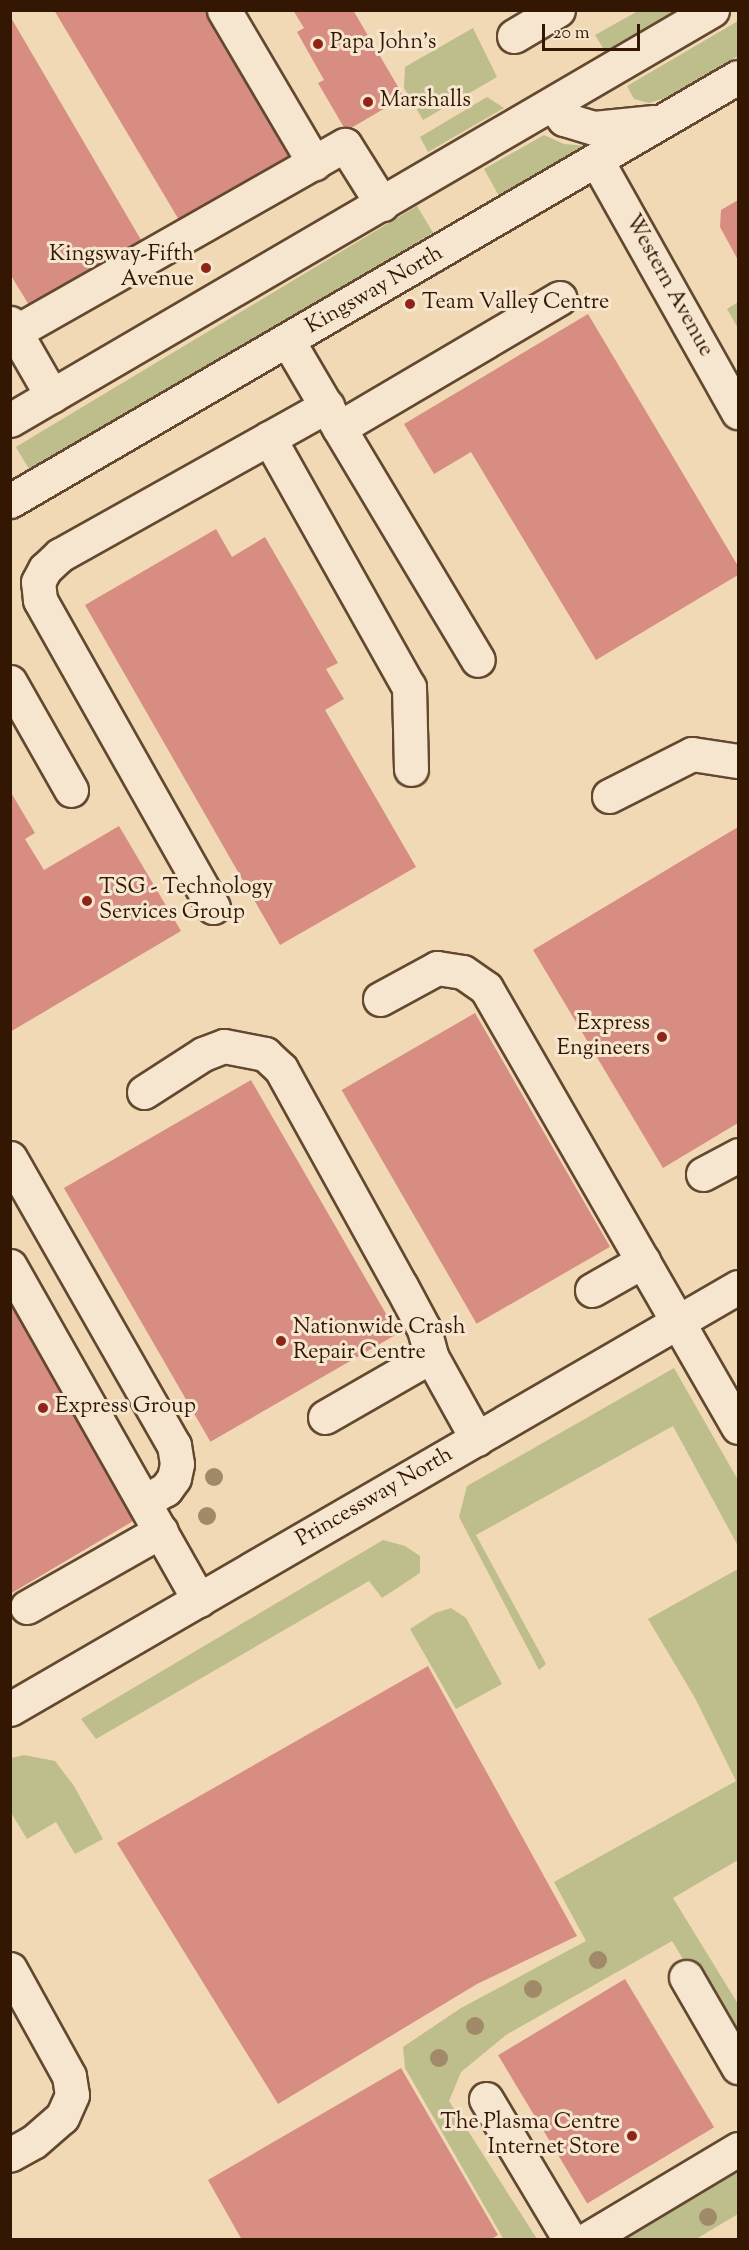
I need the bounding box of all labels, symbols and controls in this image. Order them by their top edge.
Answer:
scale bar [545,12,642,50]
text: 20 m [553,21,590,47]
place label: Papa John's [330,31,436,57]
marker: Papa John's [311,37,325,51]
place label: Marshalls [380,89,471,115]
marker: Marshalls [361,95,375,109]
street label: Western Avenue [618,210,718,362]
street label: Kingsway North [302,241,448,341]
place label: Kingsway-Fifth Avenue [49,242,194,294]
marker: Kingsway-Fifth Avenue [199,261,213,275]
place label: Team Valley Centre [422,291,609,317]
marker: Team Valley Centre [403,297,417,311]
place label: TSG - Technology Services Group [99,875,273,926]
marker: TSG - Technology Services Group [80,894,94,908]
place label: Express Engineers [557,1011,650,1062]
marker: Express Engineers [655,1030,669,1044]
place label: Nationwide Crash Repair Centre [293,1315,466,1366]
marker: Nationwide Crash Repair Centre [274,1334,288,1348]
place label: Express Group [55,1395,196,1421]
marker: Express Group [36,1401,50,1415]
street label: Princessway North [292,1442,458,1554]
place label: The Plasma Centre Internet Store [440,2110,620,2162]
marker: The Plasma Centre Internet Store [625,2129,639,2143]

